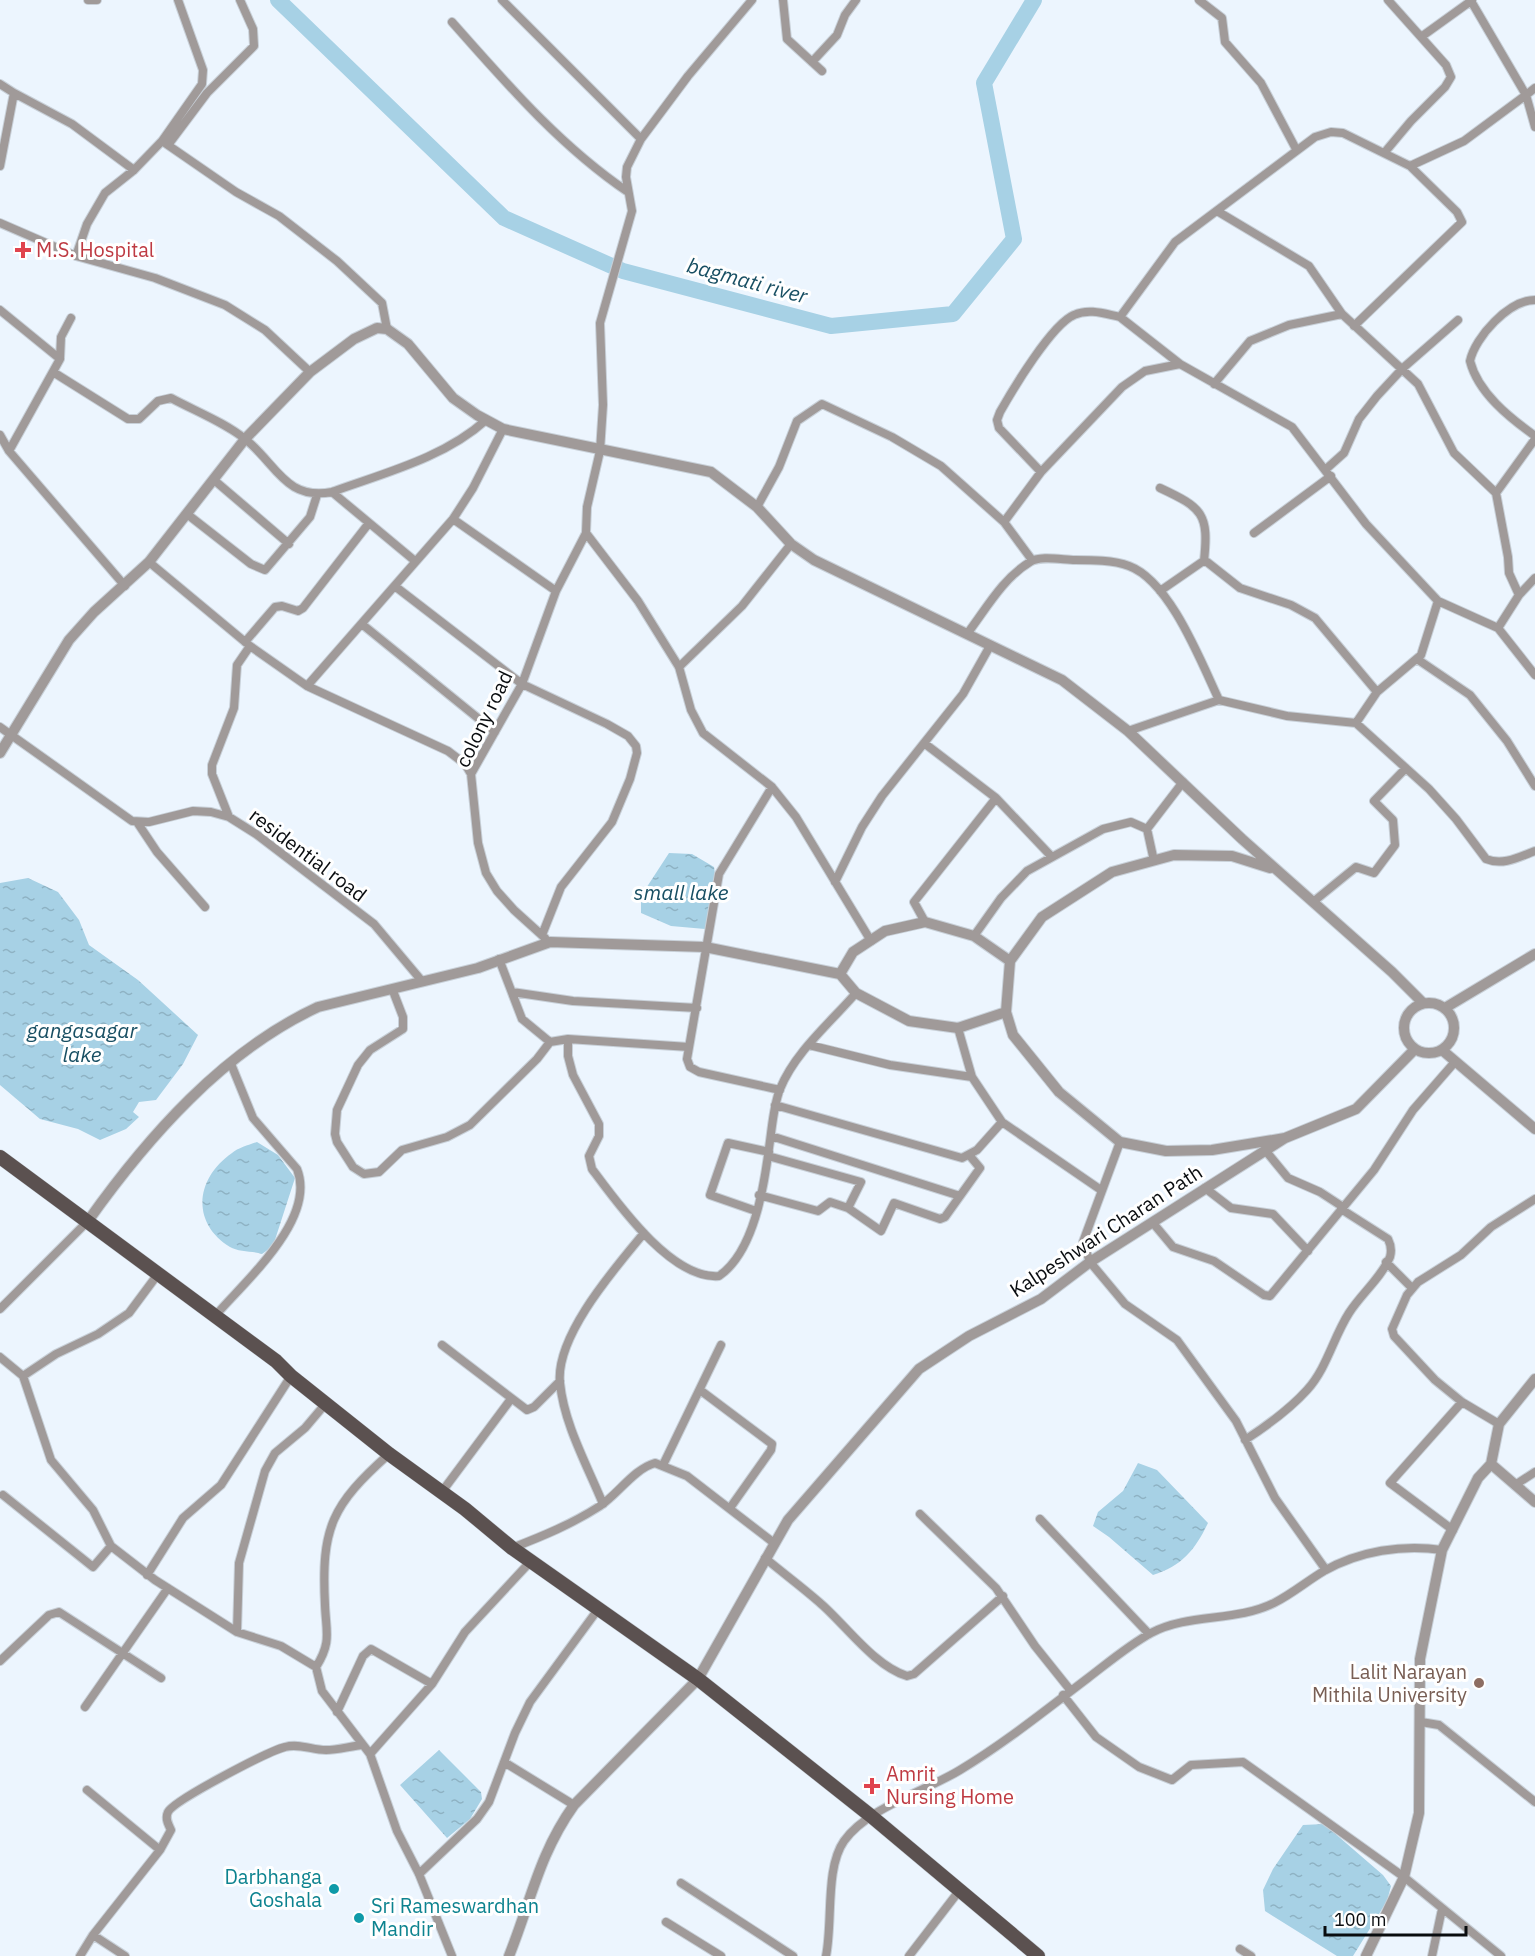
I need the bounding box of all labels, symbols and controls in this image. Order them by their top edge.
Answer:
place label: M.S. Hospital [36,236,154,263]
marker: M.S. Hospital [14,241,32,259]
water label: bagmati river [684,250,812,310]
street label: colony road [449,666,519,772]
street label: residential road [244,802,373,908]
water label: small lake [634,878,729,906]
water label: gangasagar lake [26,1016,139,1068]
street label: Kalpeshwari Charan Path [1004,1158,1207,1303]
place label: Lalit Narayan Mithila University [1312,1658,1467,1708]
marker: Lalit Narayan Mithila University [1472,1676,1486,1690]
place label: Amrit Nursing Home [886,1760,1014,1810]
marker: Amrit Nursing Home [863,1777,881,1795]
place label: Darbhanga Goshala [224,1863,322,1913]
marker: Darbhanga Goshala [327,1882,341,1896]
place label: Sri Rameswardhan Mandir [371,1892,539,1942]
scale bar [1325,1899,1466,1937]
text: 100 m [1334,1908,1386,1931]
marker: Sri Rameswardhan Mandir [352,1911,366,1925]

